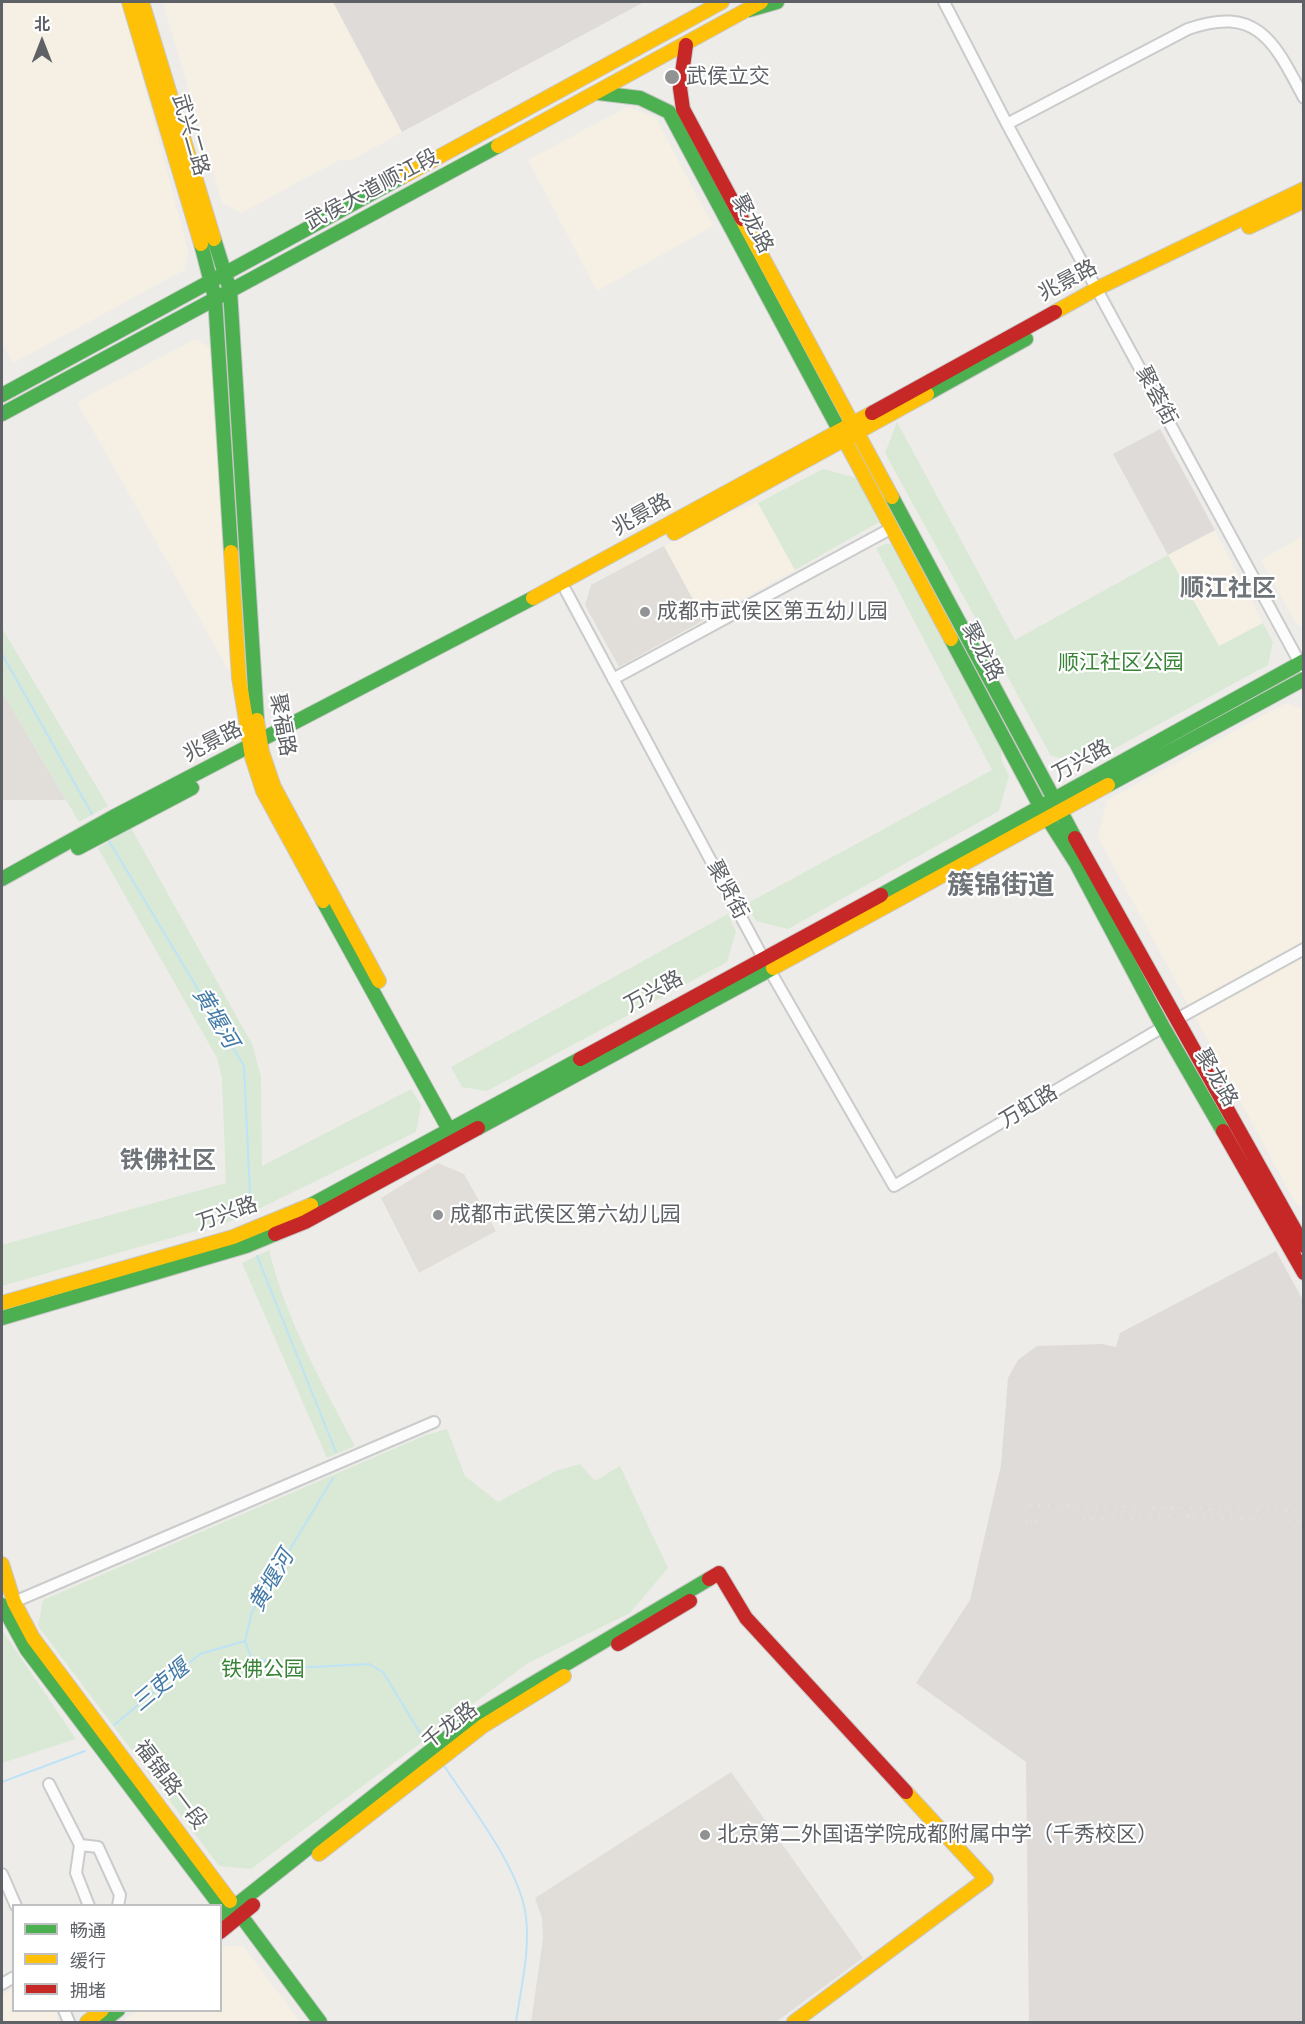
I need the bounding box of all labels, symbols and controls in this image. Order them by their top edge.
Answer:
north arrow [12,12,72,72]
text: 北 [34,13,50,35]
place label: 武侯立交 [686,64,770,90]
marker: 武侯立交 [663,68,681,86]
street label: 武兴二路 [166,91,214,179]
street label: 武侯大道顺江段 [301,144,443,236]
street label: 聚龙路 [726,190,778,258]
street label: 兆景路 [1034,255,1102,307]
street label: 聚荟街 [1130,362,1182,430]
street label: 兆景路 [608,489,676,541]
district label: 顺江社区 [1180,575,1276,603]
place label: 成都市武侯区第五幼儿园 [657,599,888,625]
marker: 成都市武侯区第五幼儿园 [638,605,652,619]
street label: 聚龙路 [956,618,1008,686]
park label: 顺江社区公园 [1058,650,1184,676]
street label: 聚福路 [264,692,300,758]
street label: 兆景路 [179,716,247,768]
street label: 万兴路 [1048,735,1116,787]
street label: 聚贤街 [701,856,753,924]
district label: 簇锦街道 [947,870,1055,902]
street label: 万兴路 [620,966,688,1018]
water label: 黄堰河 [187,983,243,1053]
street label: 聚龙路 [1189,1044,1243,1112]
street label: 万虹路 [996,1080,1062,1134]
district label: 铁佛社区 [120,1147,216,1175]
street label: 万兴路 [193,1192,261,1236]
place label: 成都市武侯区第六幼儿园 [450,1202,681,1228]
marker: 成都市武侯区第六幼儿园 [431,1208,445,1222]
water label: 黄堰河 [244,1546,300,1616]
water label: 三吏堰 [127,1655,195,1717]
park label: 铁佛公园 [221,1657,305,1683]
street label: 千龙路 [417,1697,483,1755]
street label: 福锦路一段 [128,1735,212,1835]
place label: 北京第二外国语学院成都附属中学（千秀校区） [717,1822,1158,1848]
marker: 北京第二外国语学院成都附属中学（千秀校区） [698,1828,712,1842]
legend [12,1904,222,2012]
text: 畅通 [70,1918,106,1942]
text: 缓行 [70,1948,106,1972]
text: 拥堵 [70,1978,106,2002]

